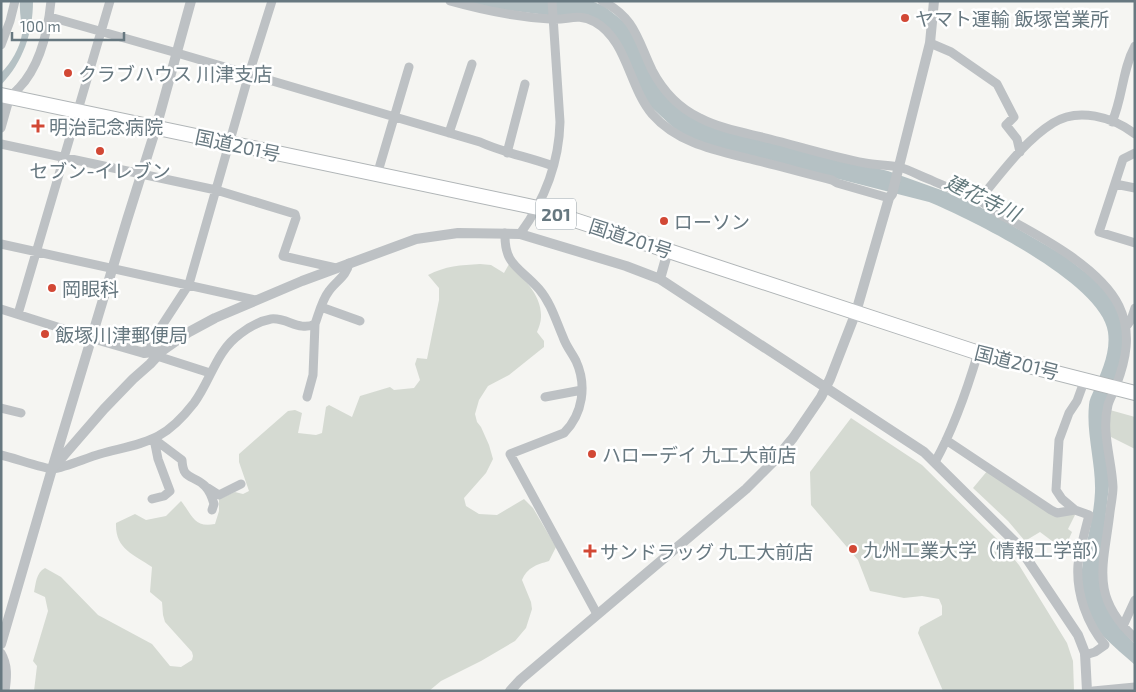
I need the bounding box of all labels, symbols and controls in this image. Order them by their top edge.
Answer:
place label: ヤマト運輸 飯塚営業所 [915,7,1109,30]
scale bar [12,10,125,42]
marker: ヤマト運輸 飯塚営業所 [899,12,911,24]
text: 100 m [20,17,61,35]
place label: クラブハウス 川津支店 [78,62,272,85]
marker: クラブハウス 川津支店 [62,67,74,79]
place label: 明治記念病院 [49,115,163,138]
marker: 明治記念病院 [31,119,45,133]
street label: 国道201号 [193,125,283,165]
marker: セブン-イレブン [94,145,106,157]
place label: セブン-イレブン [29,159,171,182]
water label: 建花寺川 [942,169,1026,226]
road number: 201 [536,198,576,230]
place label: ローソン [674,210,750,233]
street label: 国道201号 [586,214,676,262]
marker: ローソン [658,215,670,227]
place label: 岡眼科 [62,277,119,300]
marker: 岡眼科 [46,282,58,294]
place label: 飯塚川津郵便局 [55,323,188,346]
marker: 飯塚川津郵便局 [39,328,51,340]
street label: 国道201号 [972,340,1062,384]
place label: ハローデイ 九工大前店 [602,443,796,466]
marker: ハローデイ 九工大前店 [586,448,598,460]
place label: 九州工業大学（情報工学部） [863,538,1110,561]
place label: サンドラッグ 九工大前店 [600,540,813,563]
marker: 九州工業大学（情報工学部） [847,543,859,555]
marker: サンドラッグ 九工大前店 [584,545,596,557]

